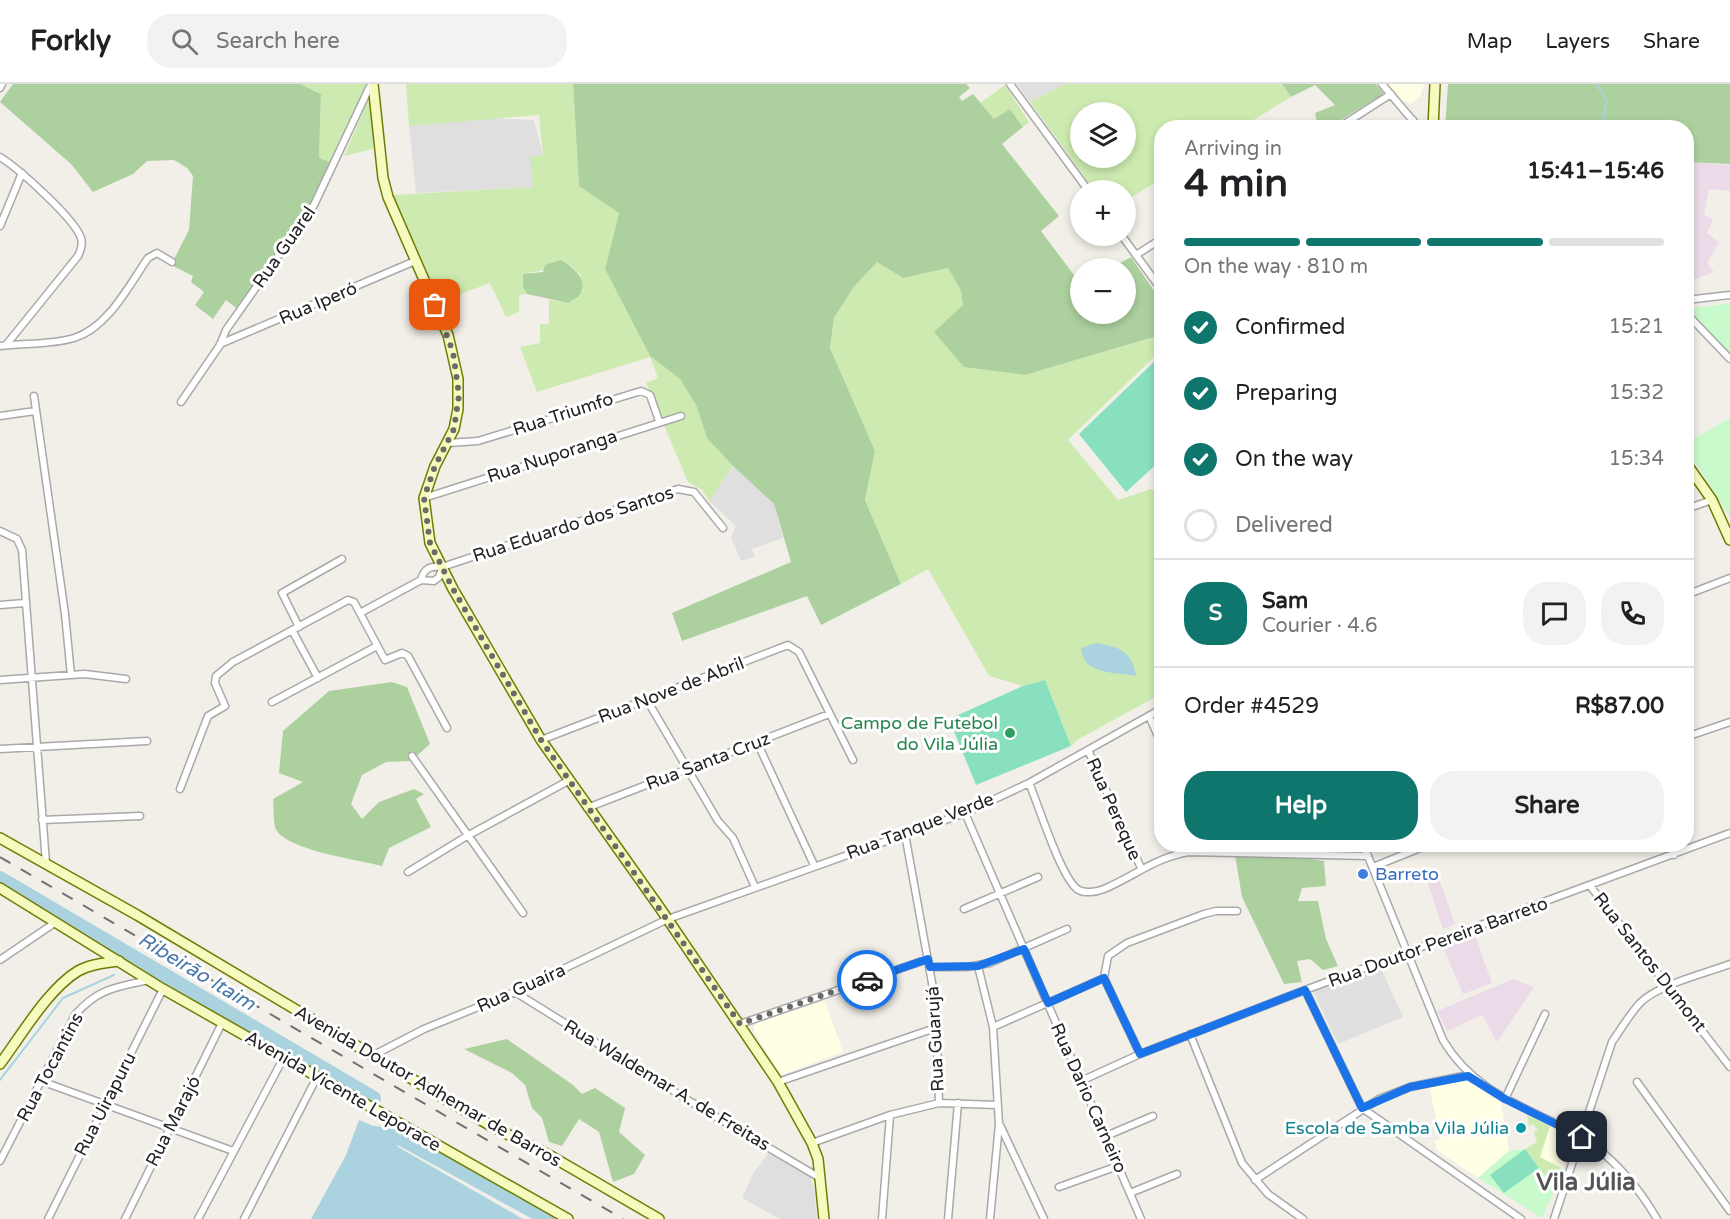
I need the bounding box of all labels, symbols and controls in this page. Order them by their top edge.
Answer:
search box [147,14,567,68]
text: Forkly [30,24,111,58]
icon: search [168,25,201,58]
text: Search here [216,28,340,54]
text: Map [1467,29,1512,54]
text: Layers [1545,29,1610,54]
text: Share [1643,29,1700,54]
map controls [1070,102,1136,324]
button: layers [1070,102,1136,168]
text: Arriving in [1184,137,1282,161]
text: 15:41–15:46 [1527,158,1664,184]
text: 4 min [1184,160,1288,207]
button: + [1070,180,1136,246]
street label: Rua Guarel [248,202,320,292]
text: On the way · 810 m [1184,255,1368,279]
button: − [1070,258,1136,324]
street label: Rua Iperó [276,277,360,329]
pin [409,279,460,330]
icon: bag [418,288,451,321]
icon: check [1184,311,1217,344]
text: Confirmed [1235,314,1345,340]
text: 15:21 [1609,315,1664,339]
icon: check [1184,377,1217,410]
text: Preparing [1235,380,1338,406]
text: 15:32 [1609,381,1664,405]
street label: Rua Triumfo [510,387,616,441]
street label: Rua Nuporanga [484,425,620,487]
icon: check [1184,443,1217,476]
text: On the way [1235,446,1353,472]
text: 15:34 [1609,447,1664,471]
street label: Rua Eduardo dos Santos [470,481,676,567]
text: Delivered [1235,512,1333,538]
button: chat [1523,582,1586,645]
button: phone [1601,582,1664,645]
text: Sam [1262,588,1308,614]
text: S [1209,600,1222,626]
text: Courier · 4.6 [1262,614,1377,638]
street label: Rua Nove de Abril [595,652,747,728]
text: Order #4529 [1184,693,1319,719]
text: R$87.00 [1575,693,1664,719]
place label: Campo de Futebol do Vila Júlia [841,712,998,755]
marker: Campo de Futebol do Vila Júlia [1003,726,1017,740]
street label: Rua Santa Cruz [643,727,773,795]
street label: Rua Pereque [1082,754,1146,864]
button: Help [1184,771,1418,840]
button: Share [1430,771,1664,840]
street label: Rua Tanque Verde [843,788,997,864]
place label: Barreto [1375,863,1439,885]
marker: Barreto [1356,867,1370,881]
street label: Rua Santos Dumont [1589,888,1711,1036]
street label: Rua Doutor Pereira Barreto [1325,892,1551,992]
water label: Ribeirão Itaim [134,928,260,1016]
courier [837,950,897,1010]
street label: Rua Guaíra [473,959,569,1017]
icon: car [851,964,884,997]
street label: Rua Guarujá [921,986,949,1092]
street label: Avenida Doutor Adhemar de Barros [291,1000,565,1172]
street label: Rua Tocantins [12,1009,88,1125]
street label: Rua Waldemar A. de Freitas [560,1015,774,1155]
street label: Rua Dario Carneiro [1046,1020,1132,1176]
street label: Avenida Vicente Leporace [241,1026,445,1156]
street label: Rua Uirapuru [69,1048,141,1160]
street label: Rua Marajó [141,1072,205,1170]
pin [1556,1111,1607,1162]
place label: Escola de Samba Vila Júlia [1285,1117,1509,1139]
icon: home [1565,1120,1598,1153]
marker: Escola de Samba Vila Júlia [1514,1121,1528,1135]
district label: Vila Júlia [1536,1168,1636,1197]

